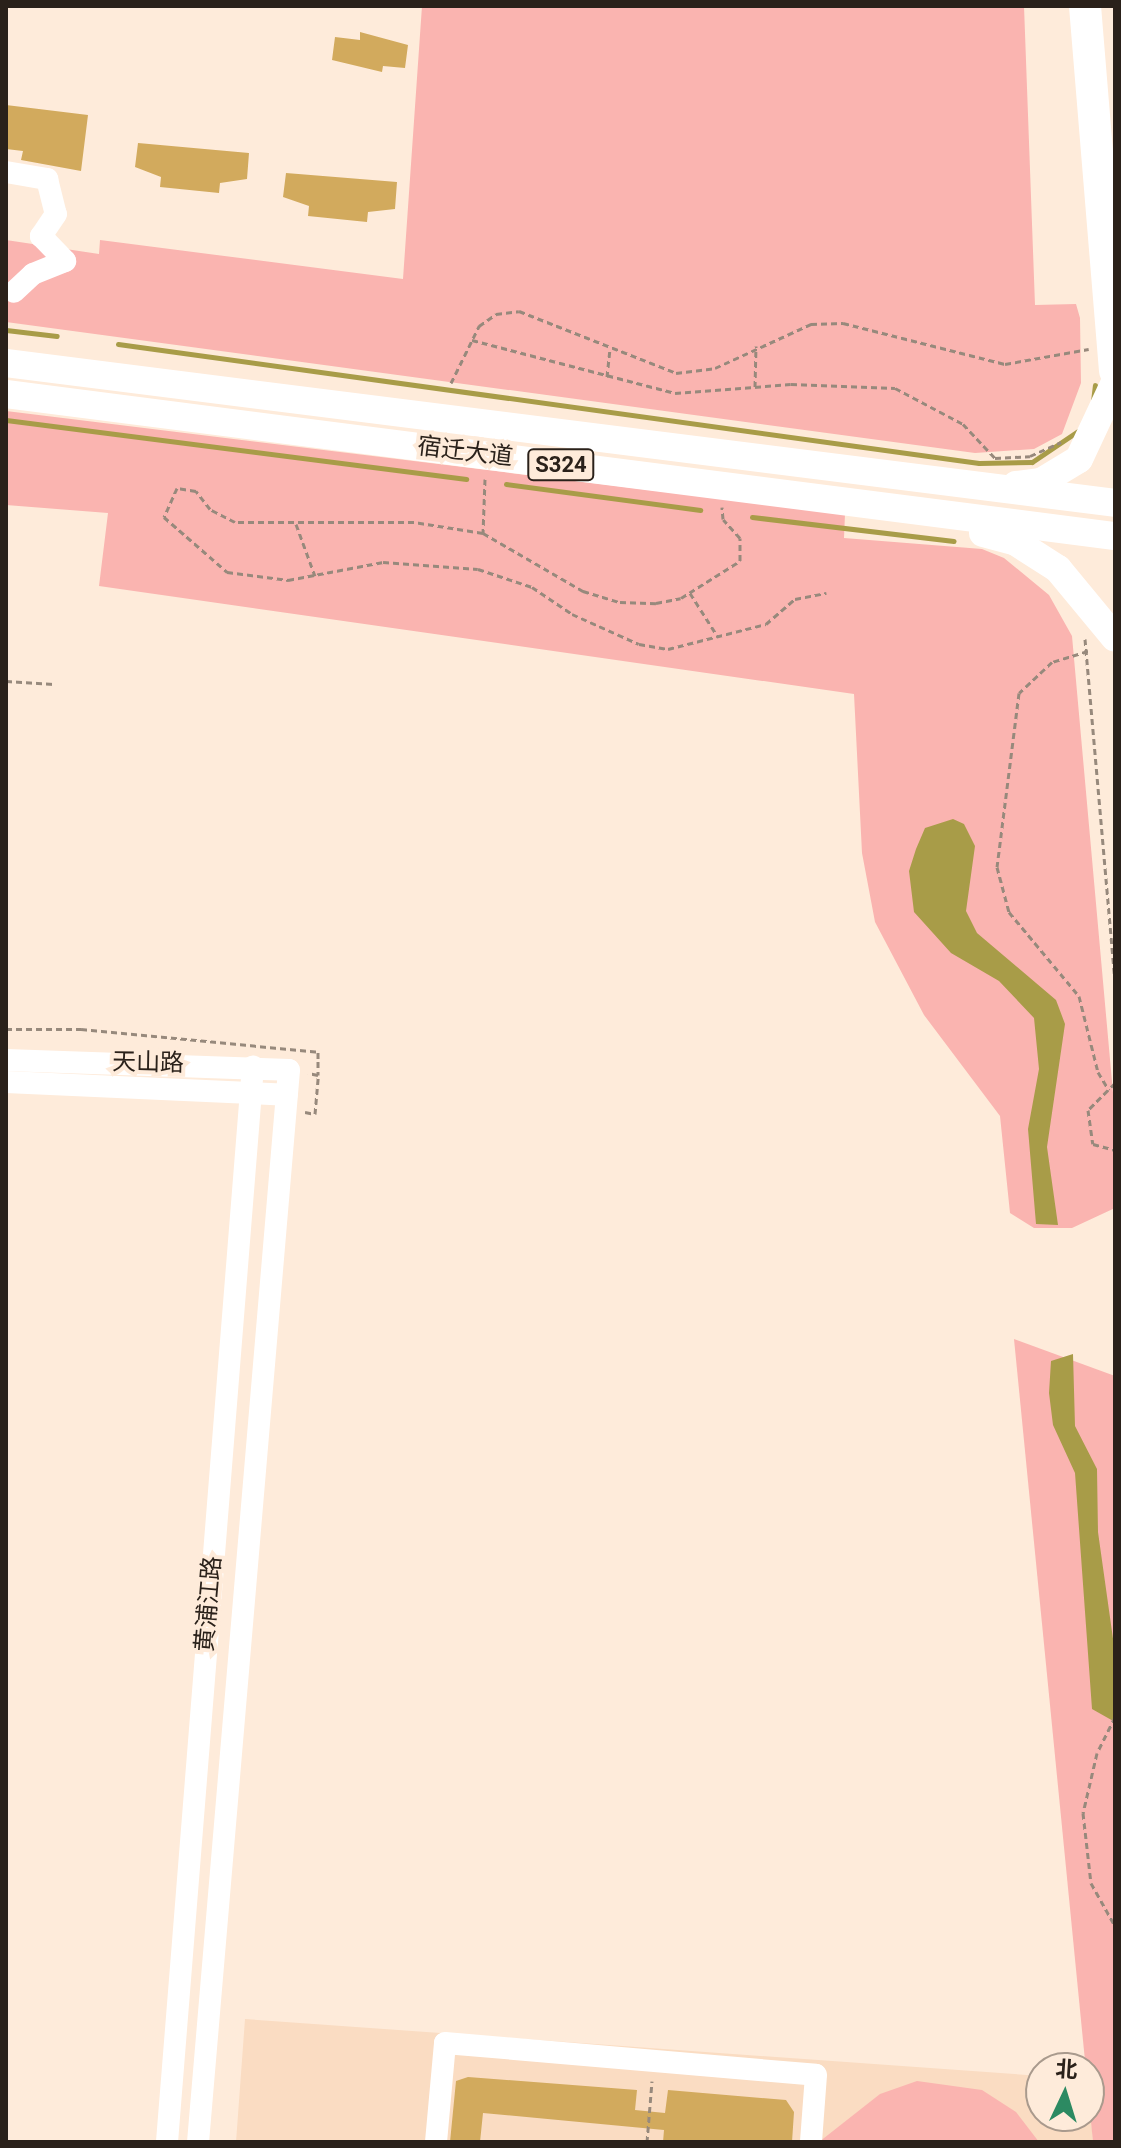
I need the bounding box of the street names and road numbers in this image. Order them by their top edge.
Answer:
street label: 宿迁大道 [416,432,514,472]
road number: S324 [527,447,595,483]
street label: 天山路 [112,1048,184,1078]
street label: 黄浦江路 [190,1555,228,1653]

